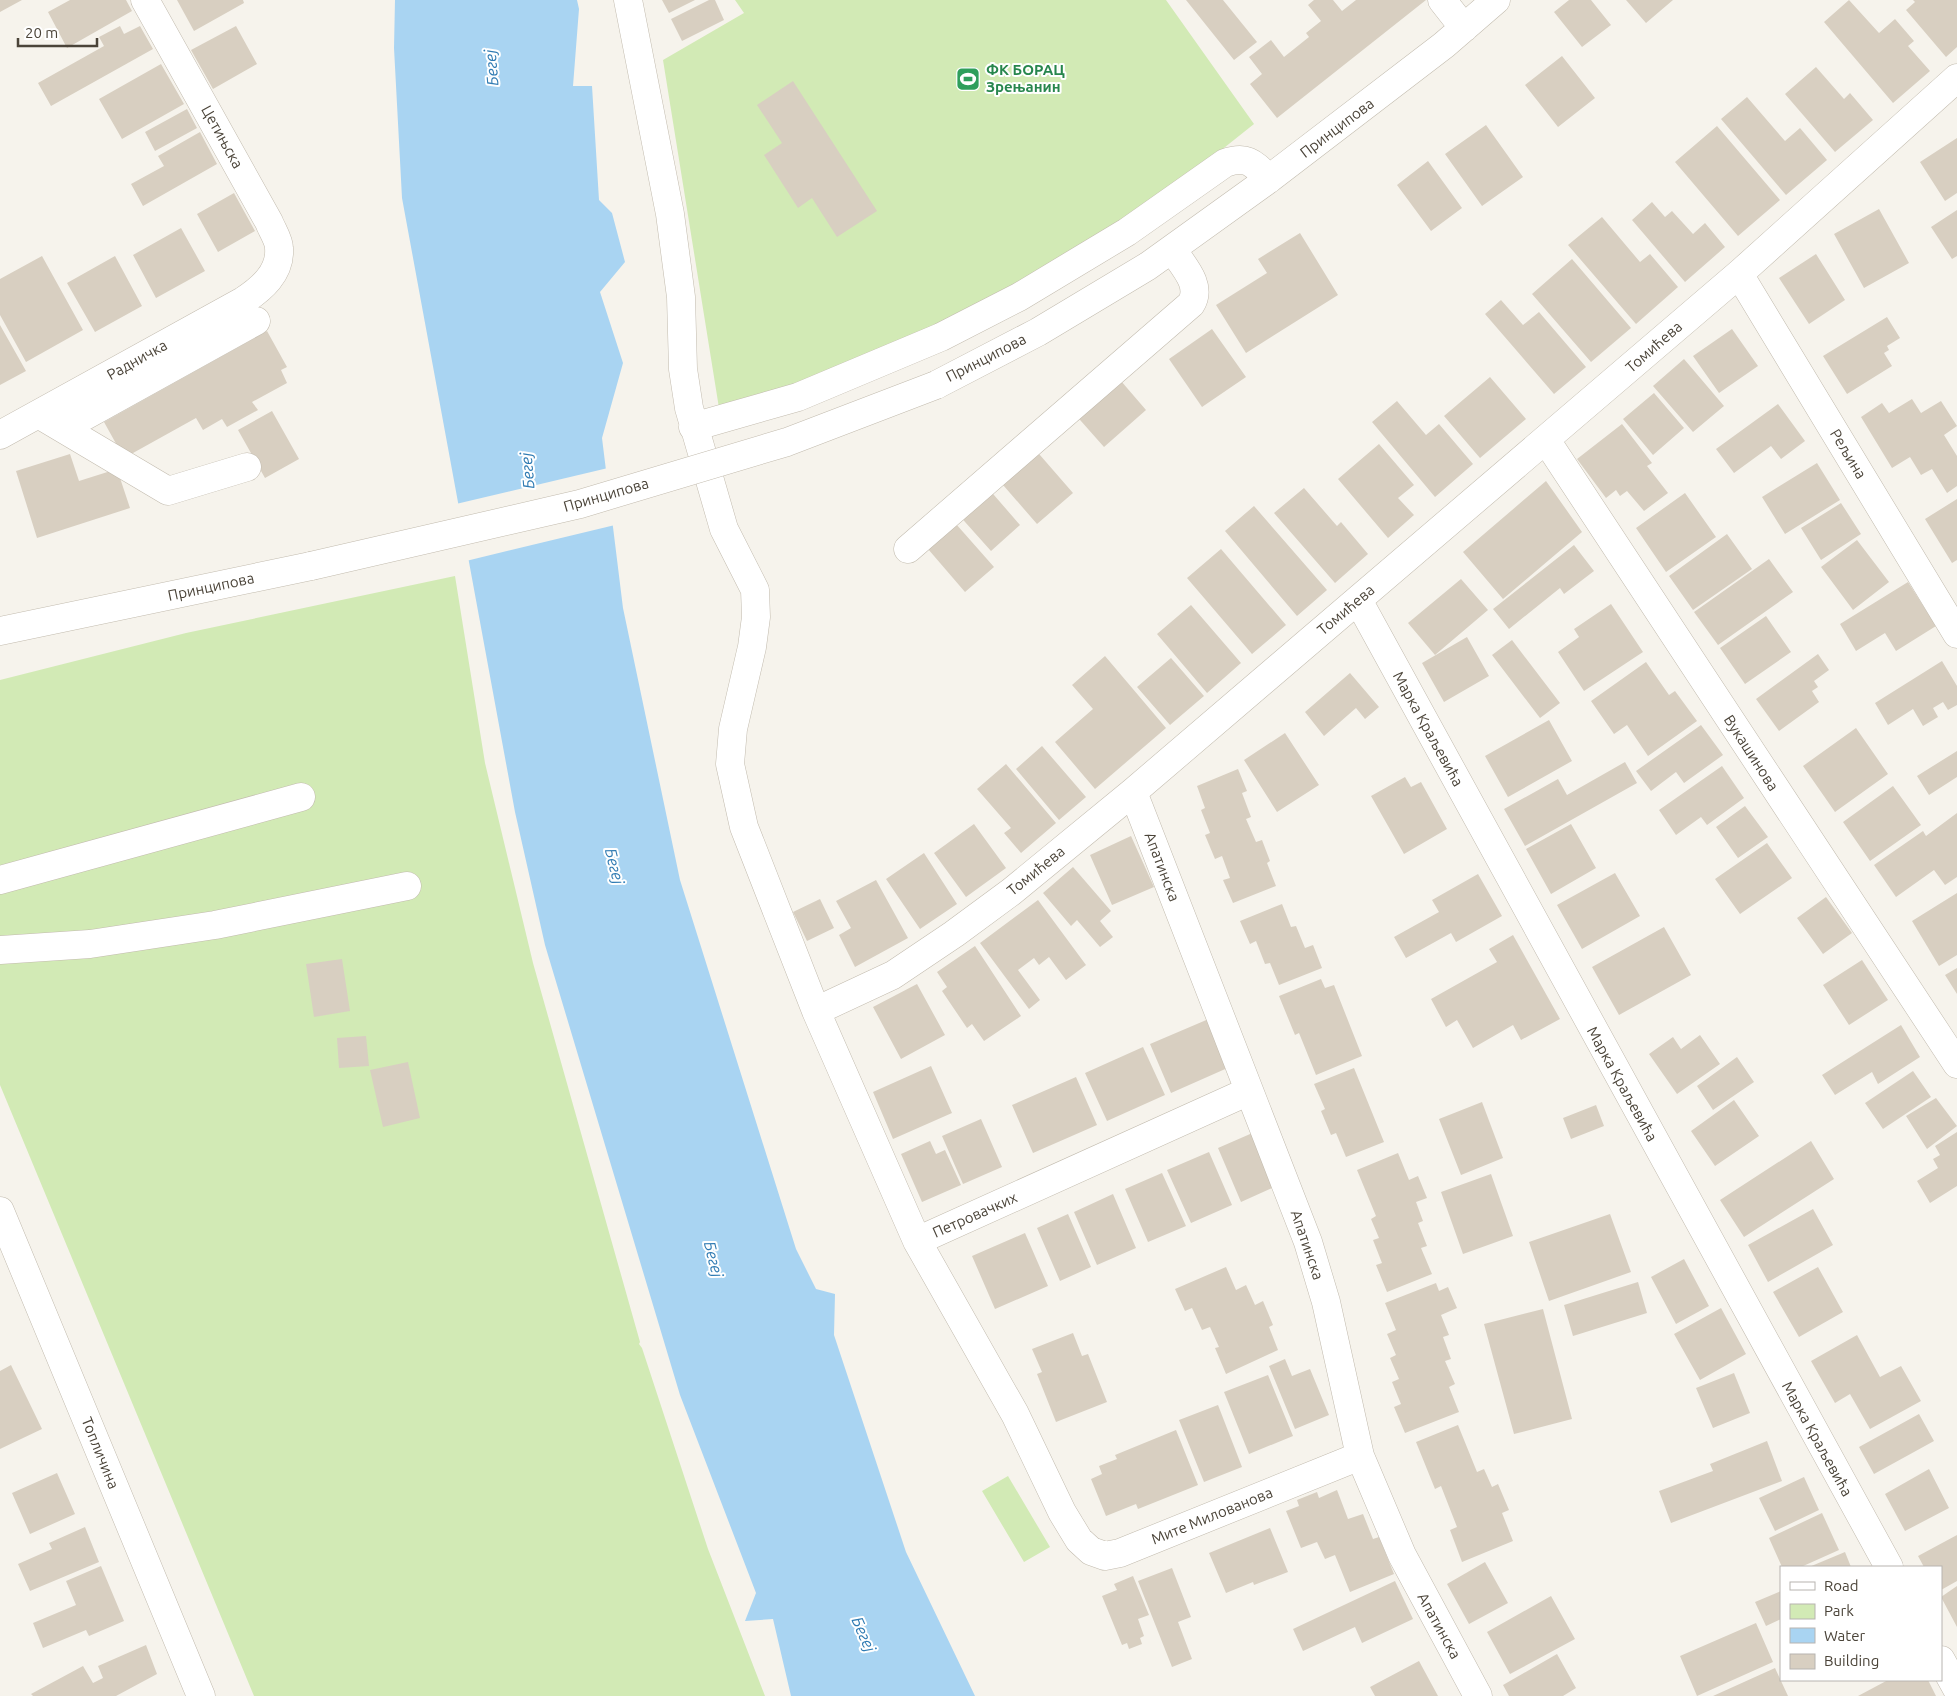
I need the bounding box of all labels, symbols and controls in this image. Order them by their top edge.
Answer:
scale bar [18,15,96,47]
text: 20 m [25,24,58,41]
water label: Бегеј [480,48,502,87]
place label: ФК БОРАЦ Зрењанин [986,61,1065,95]
sports icon: ФК БОРАЦ Зрењанин [955,66,981,92]
street label: Принципова [1297,94,1377,161]
street label: Цетињска [198,102,247,171]
street label: Томићева [1622,318,1685,376]
street label: Принципова [943,330,1029,385]
street label: Радничка [104,336,170,383]
street label: Рељина [1827,426,1870,482]
water label: Бегеј [516,451,538,490]
street label: Принципова [561,474,650,515]
street label: Принципова [166,569,256,604]
street label: Томићева [1314,581,1378,638]
street label: Марка Краљевића [1390,668,1467,789]
street label: Вукашинова [1721,712,1782,794]
street label: Апатинска [1141,830,1183,904]
street label: Томићева [1004,842,1068,899]
water label: Бегеј [602,846,628,887]
street label: Марка Краљевића [1584,1023,1661,1144]
street label: Петровачких [930,1188,1020,1241]
street label: Апатинска [1288,1208,1327,1282]
water label: Бегеј [701,1239,727,1280]
street label: Марка Краљевића [1779,1378,1856,1499]
street label: Топличина [78,1414,123,1491]
street label: Мите Милованова [1149,1483,1275,1548]
legend [1780,1566,1942,1681]
text: Road [1824,1577,1859,1594]
street label: Апатинска [1414,1590,1465,1662]
text: Park [1824,1602,1854,1619]
water label: Бегеј [848,1614,880,1655]
text: Water [1824,1627,1865,1644]
text: Building [1824,1652,1879,1669]

